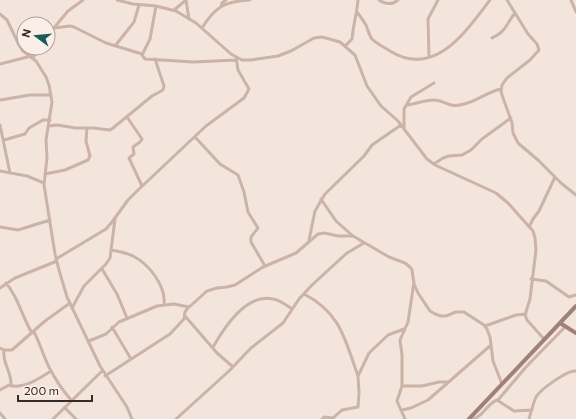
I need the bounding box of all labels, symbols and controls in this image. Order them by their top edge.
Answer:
north arrow [16,16,56,56]
text: N [19,27,33,39]
scale bar [18,377,92,403]
text: 200 m [24,383,59,397]

